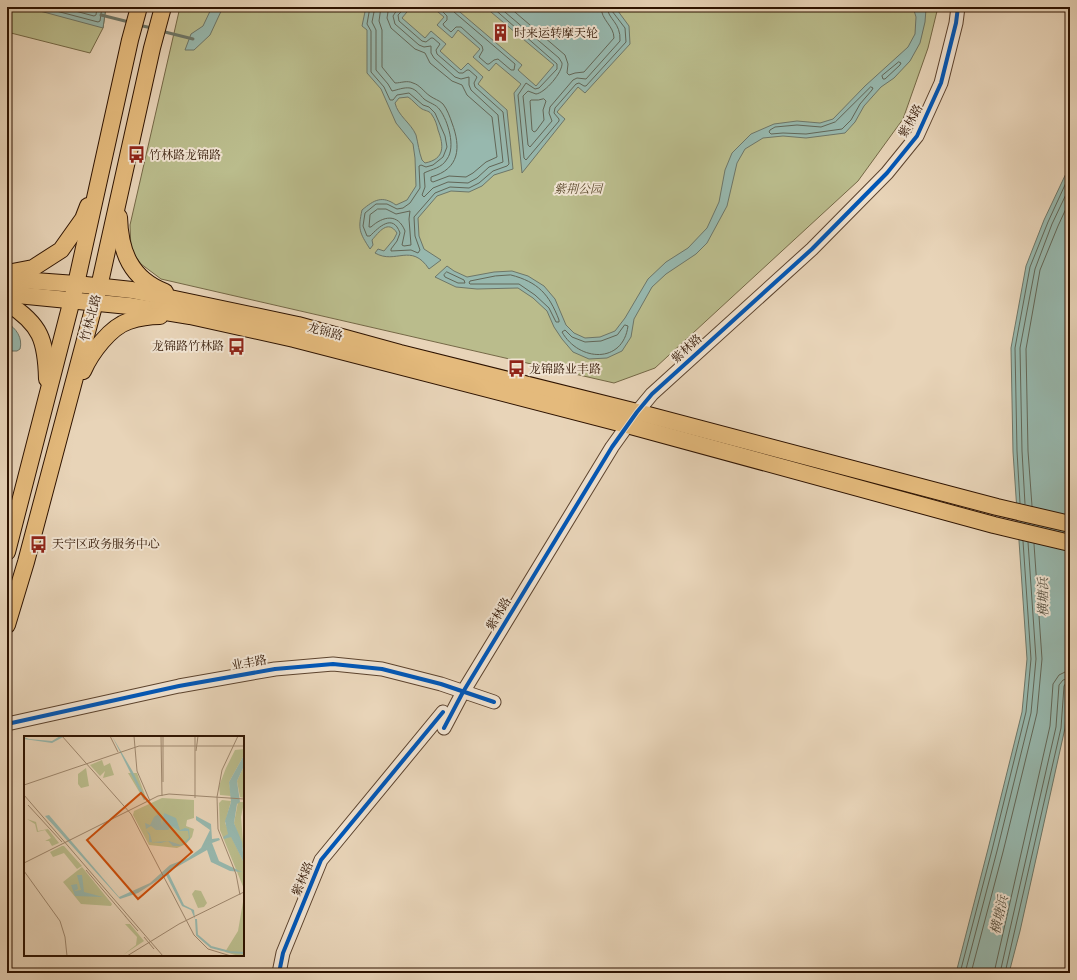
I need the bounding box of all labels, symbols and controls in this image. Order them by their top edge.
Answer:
building icon: 时来运转摩天轮 [491,23,511,43]
place label: 时来运转摩天轮 [514,26,598,41]
street label: 紫林路 [896,102,926,140]
bus stop icon: 竹林路龙锦路 [126,145,146,165]
place label: 竹林路龙锦路 [149,148,221,163]
park label: 紫荆公园 [554,182,604,197]
street label: 竹林北路 [78,293,104,343]
street label: 龙锦路 [306,320,344,344]
street label: 紫林路 [669,331,705,367]
bus stop icon: 龙锦路竹林路 [227,336,247,356]
place label: 龙锦路竹林路 [152,339,224,354]
bus stop icon: 龙锦路业丰路 [506,359,526,379]
place label: 龙锦路业丰路 [529,362,601,377]
bus stop icon: 天宁区政务服务中心 [29,534,49,554]
place label: 天宁区政务服务中心 [52,537,160,552]
water label: 横塘浜 [1035,576,1053,617]
street label: 紫林路 [483,595,515,633]
street label: 业丰路 [230,652,268,674]
inset map [24,736,244,956]
street label: 紫林路 [289,859,317,899]
water label: 横塘浜 [987,893,1013,936]

